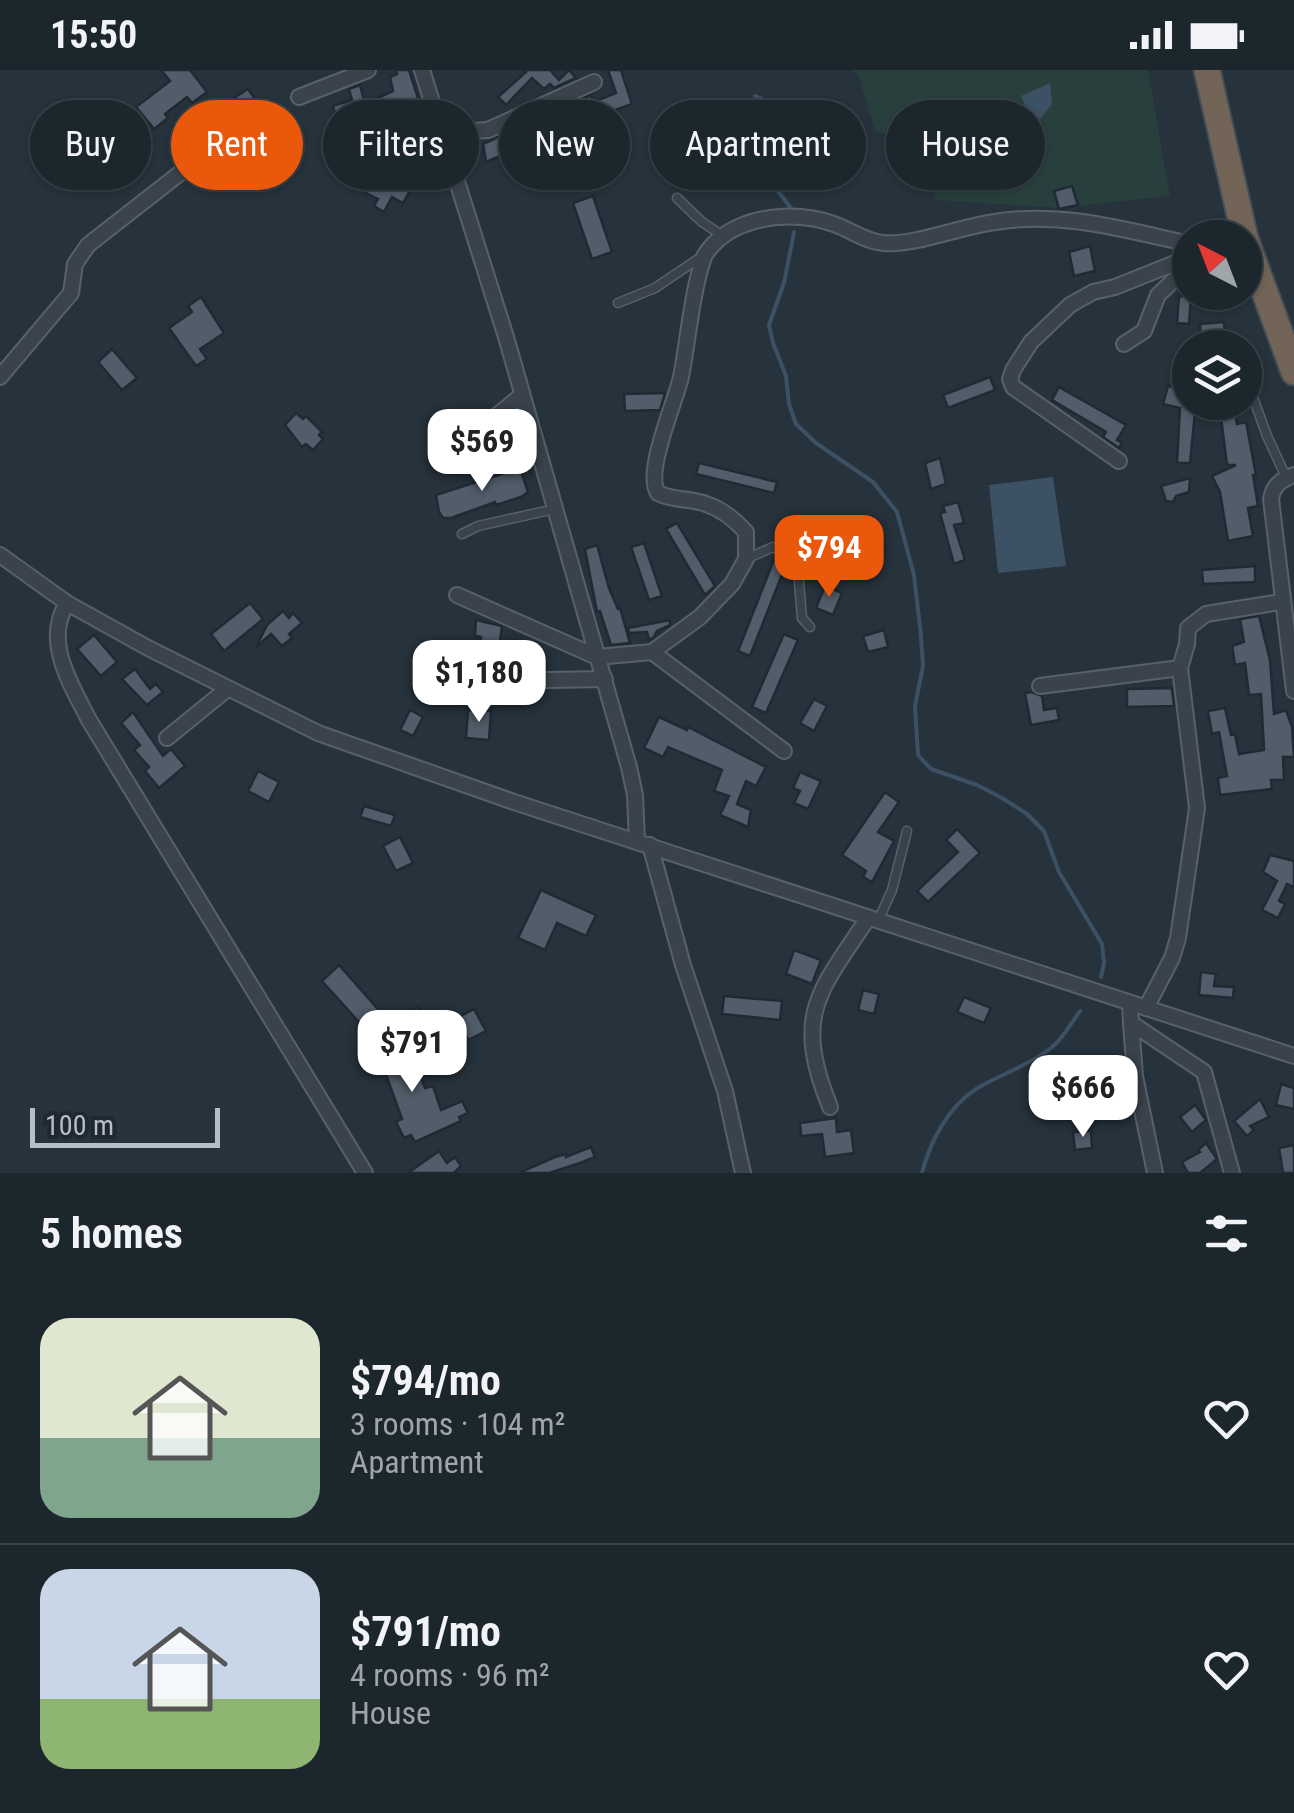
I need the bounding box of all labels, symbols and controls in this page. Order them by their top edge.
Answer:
text: 15:50 [50,13,137,57]
chip: Buy [30,100,151,190]
chip: Rent [171,100,303,190]
chip: Filters [323,100,479,190]
chip: New [499,100,630,190]
chip: Apartment [650,100,866,190]
chip: House [886,100,1045,190]
north arrow [1172,220,1262,310]
map controls [1172,220,1262,420]
button: layers [1172,330,1262,420]
pin: $569 [423,409,541,494]
text: $569 [450,422,514,460]
pin: $794 [770,515,888,600]
text: $794 [797,528,861,566]
pin: $1,180 [398,640,560,725]
text: $1,180 [435,653,523,691]
pin: $791 [353,1010,471,1095]
text: $791 [380,1023,444,1061]
pin: $666 [1024,1055,1142,1140]
text: $666 [1051,1068,1115,1106]
scale bar [30,1103,220,1148]
text: 100 m [45,1109,114,1142]
icon: filters [1199,1206,1254,1261]
text: 5 homes [40,1209,183,1258]
text: $794/mo [350,1356,501,1405]
icon: home [120,1358,240,1478]
icon: heart [1199,1391,1254,1446]
text: 3 rooms · 104 m² [350,1405,565,1443]
text: Apartment [350,1443,484,1481]
text: $791/mo [350,1607,501,1656]
icon: home [120,1609,240,1729]
icon: heart [1199,1642,1254,1697]
text: 4 rooms · 96 m² [350,1656,549,1694]
text: House [350,1694,431,1732]

